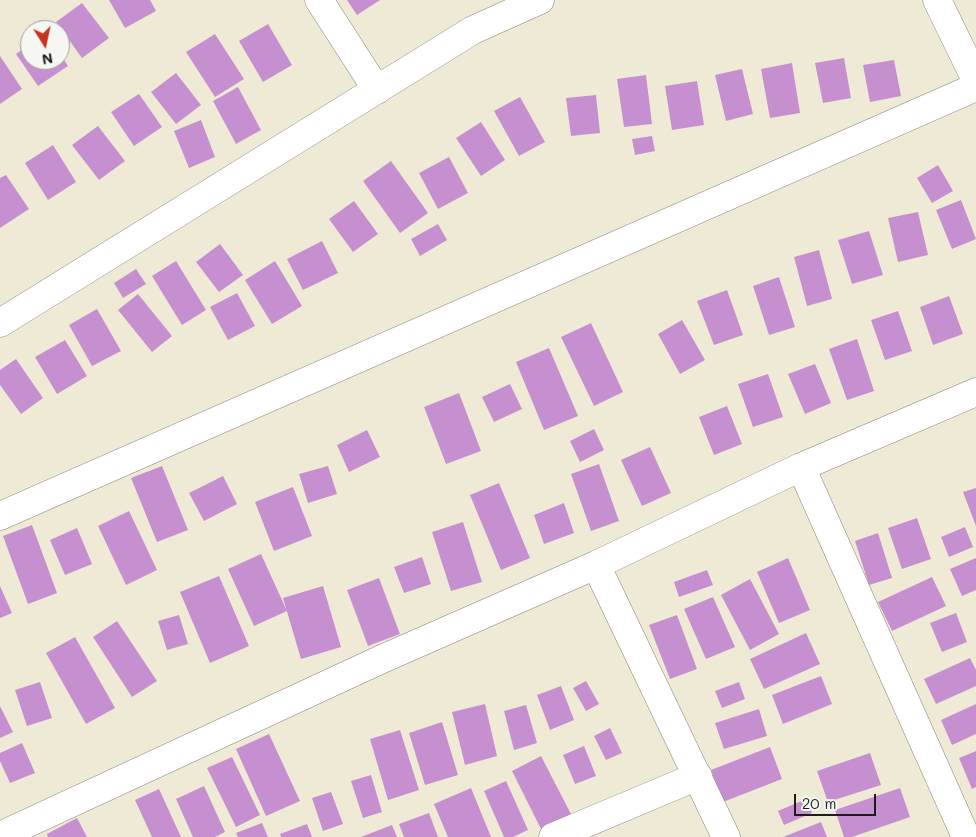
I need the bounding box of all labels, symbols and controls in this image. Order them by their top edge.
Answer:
north arrow [20,20,70,70]
text: N [41,49,54,70]
scale bar [796,784,878,816]
text: 20 m [802,793,836,813]

